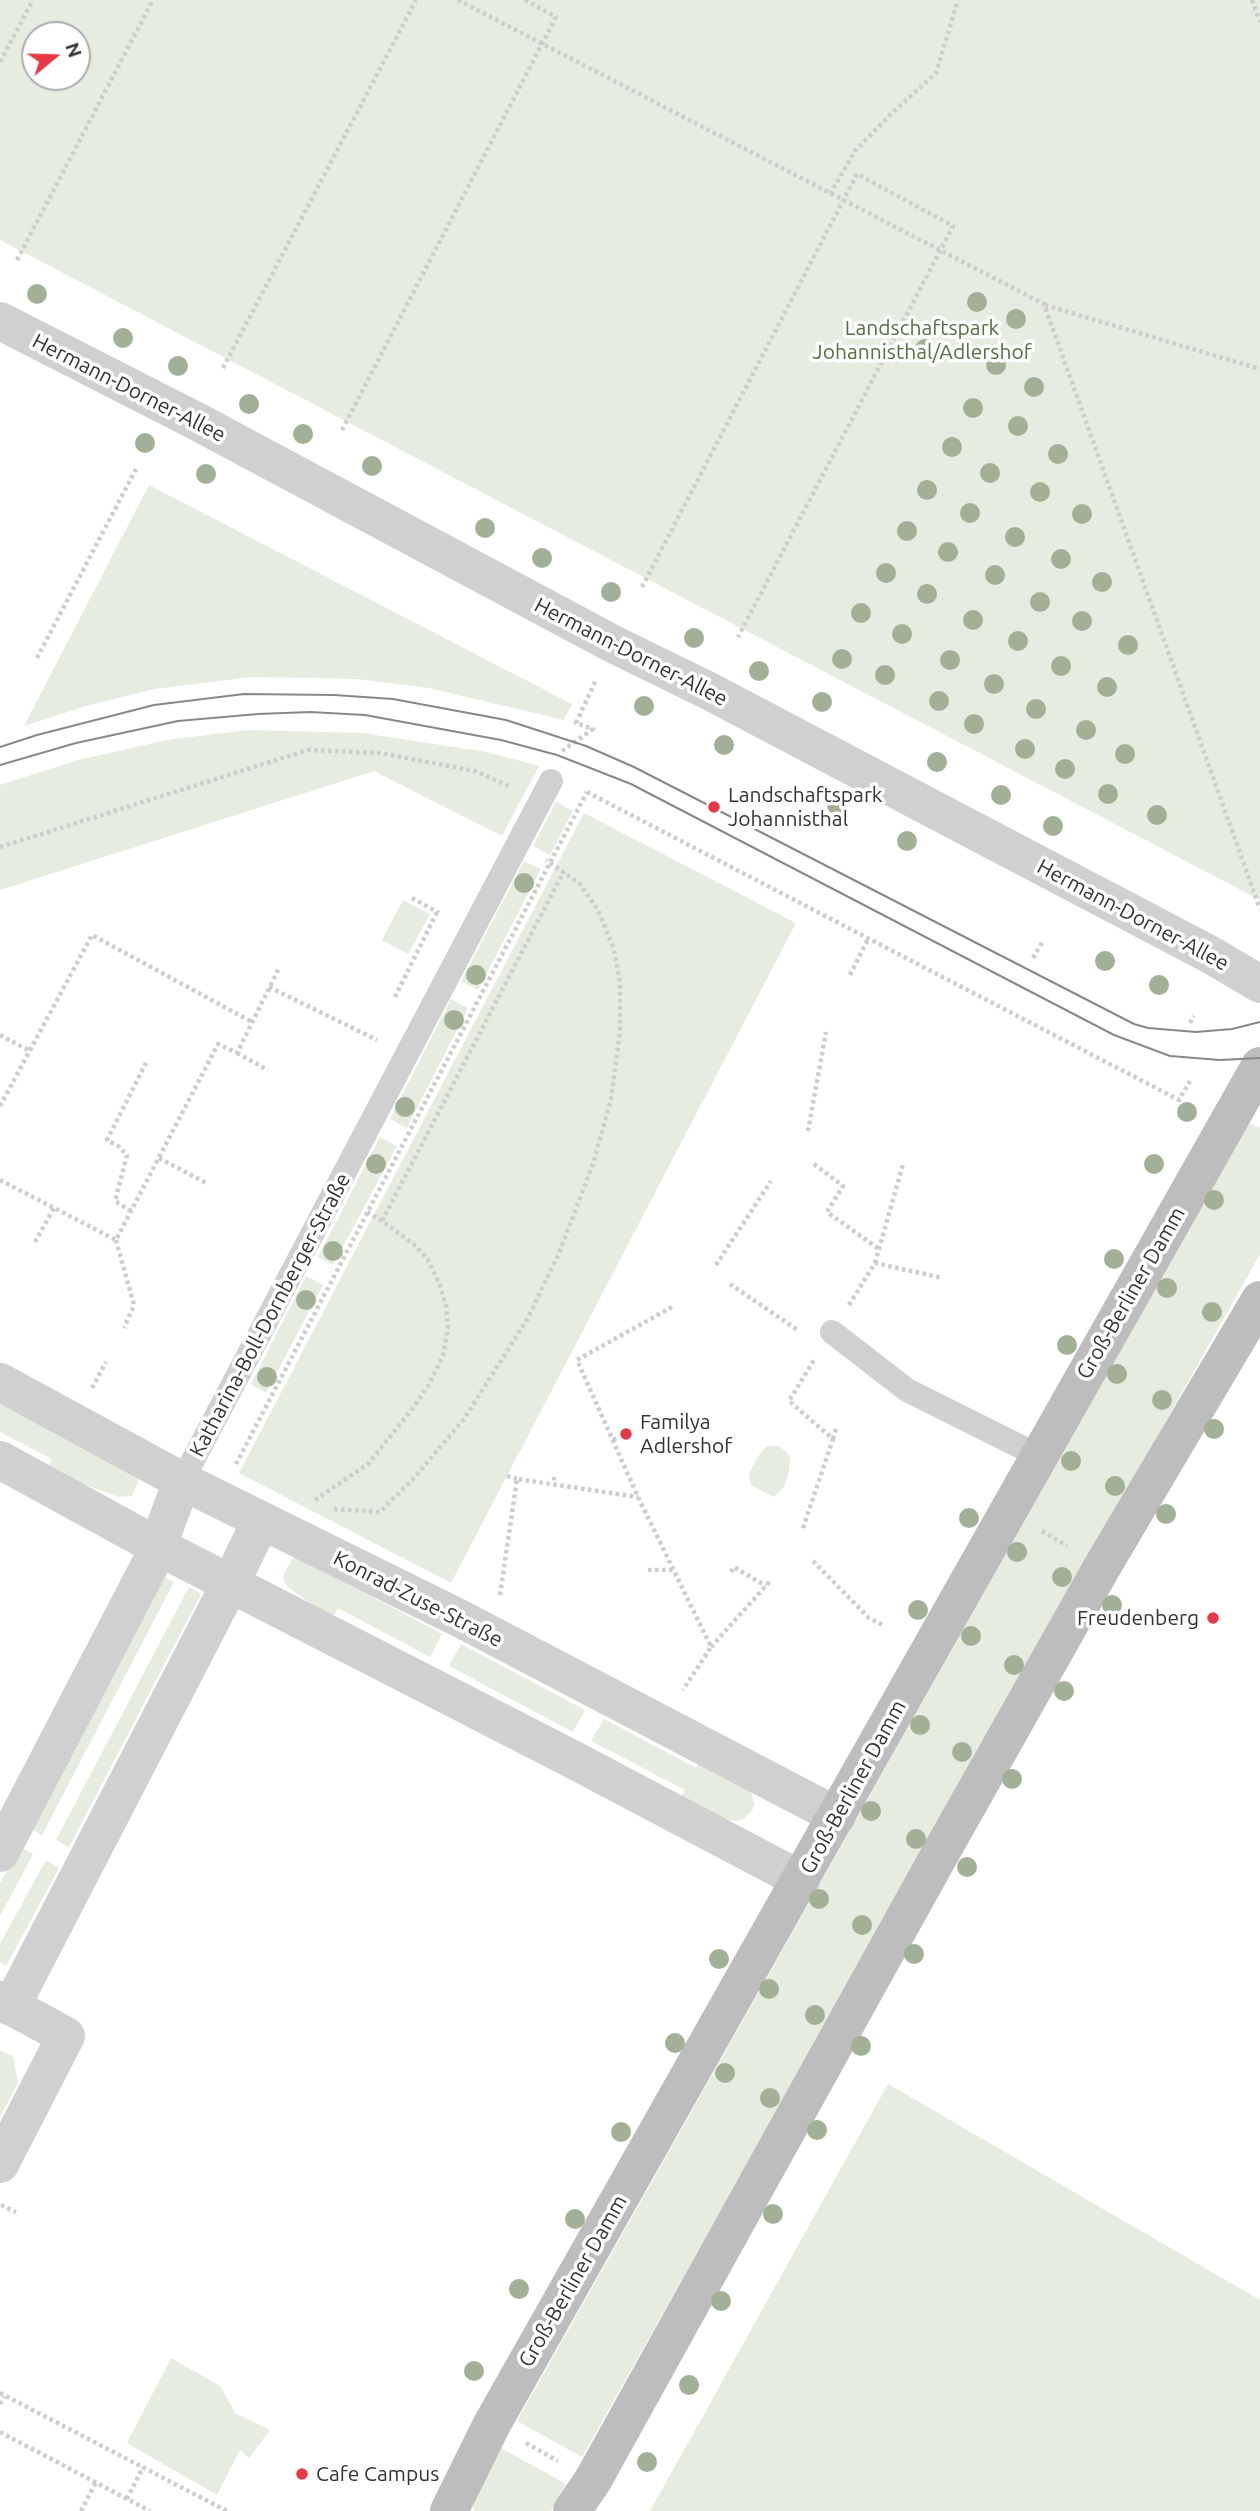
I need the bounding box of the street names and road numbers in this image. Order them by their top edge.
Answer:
street label: Hermann-Dorner-Allee [28,328,230,448]
street label: Hermann-Dorner-Allee [530,592,732,712]
street label: Hermann-Dorner-Allee [1033,854,1233,976]
street label: Katharina-Boll-Dornberger-Straße [184,1169,356,1461]
street label: Groß-Berliner Damm [1071,1202,1191,1384]
street label: Konrad-Zuse-Straße [329,1545,507,1653]
street label: Groß-Berliner Damm [795,1696,911,1878]
street label: Groß-Berliner Damm [513,2190,633,2372]

